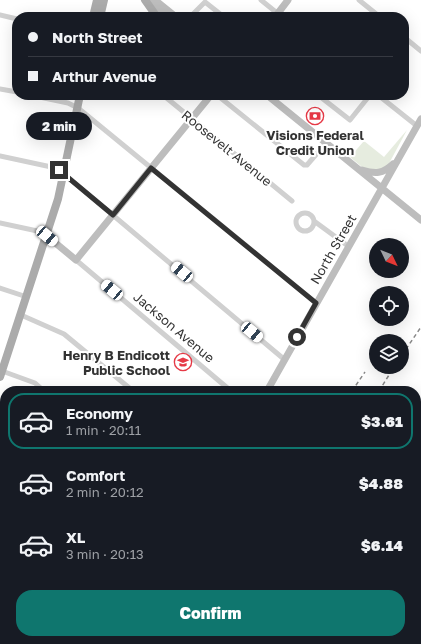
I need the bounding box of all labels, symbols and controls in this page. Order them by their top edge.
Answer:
text: North Street [52,28,143,46]
text: Arthur Avenue [52,67,157,85]
bank icon: Visions Federal Credit Union [305,106,325,126]
street label: Roosevelt Avenue [179,107,275,189]
callout: 2 min [26,112,92,140]
text: 2 min [42,118,76,134]
place label: Visions Federal Credit Union [266,127,364,158]
route end [50,161,68,179]
street label: North Street [307,211,359,287]
car [34,224,60,248]
north arrow [369,238,409,278]
map controls [369,238,409,374]
car [169,260,195,284]
car [99,278,125,302]
button: locate [369,286,409,326]
street label: Jackson Avenue [130,288,218,366]
car [239,320,265,344]
route start [288,328,306,346]
button: layers [369,334,409,374]
place label: Henry B Endicott Public School [63,347,171,378]
school or university icon: Henry B Endicott Public School [173,352,193,372]
icon: car [18,403,54,439]
text: Economy [66,404,133,422]
text: $3.61 [361,412,403,430]
text: 1 min · 20:11 [66,422,141,438]
icon: car [18,465,54,501]
text: Comfort [66,466,125,484]
text: $4.88 [359,474,403,492]
text: 2 min · 20:12 [66,484,144,500]
icon: car [18,527,54,563]
text: XL [66,528,85,546]
text: $6.14 [361,536,403,554]
text: 3 min · 20:13 [66,546,144,562]
button: Confirm [16,590,405,636]

